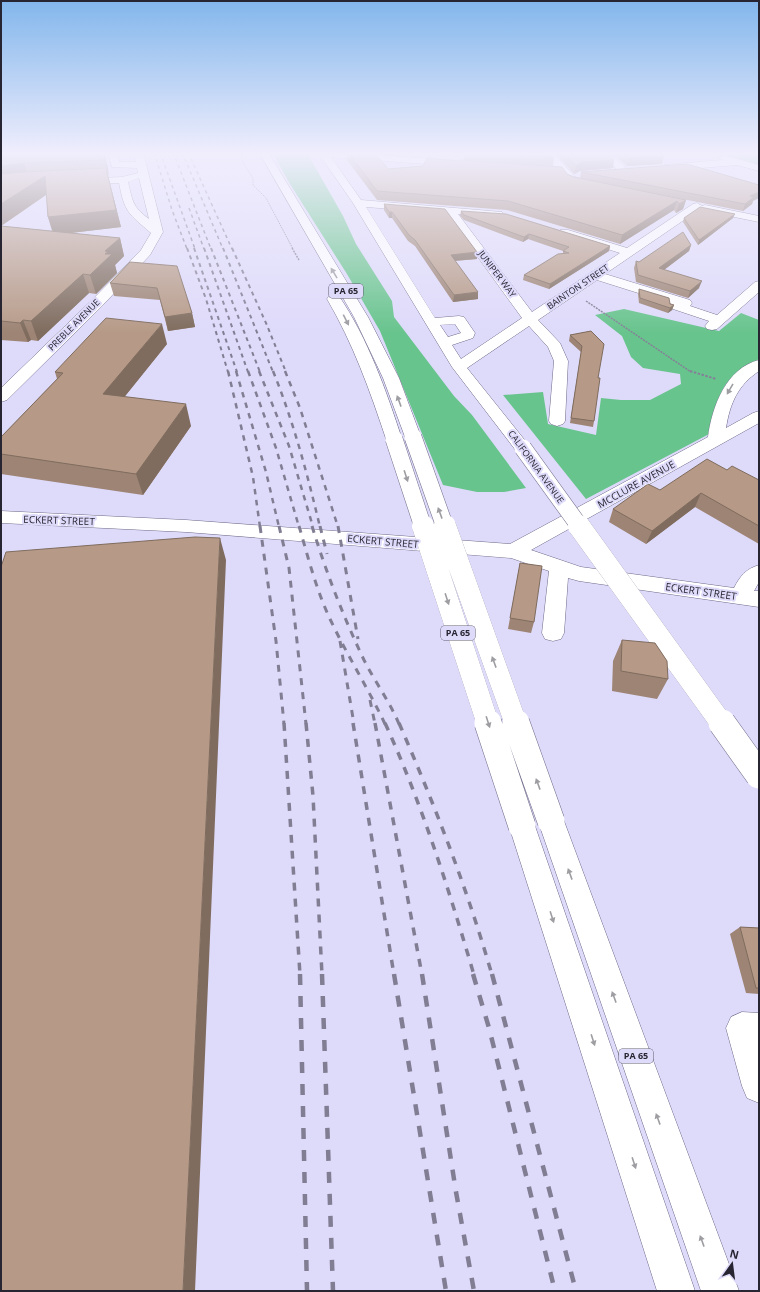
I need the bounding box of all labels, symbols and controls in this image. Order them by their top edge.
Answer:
street label: JUNIPER WAY [475,247,520,301]
street label: BAINTON STREET [544,261,611,312]
one-way arrow [331,267,338,279]
road number: PA 65 [329,284,363,298]
street label: PREBLE AVENUE [45,296,102,353]
one-way arrow [343,315,349,326]
one-way arrow [727,383,734,395]
one-way arrow [396,394,402,406]
street label: CALIFORNIA AVENUE [505,427,567,506]
street label: MCCLURE AVENUE [595,457,677,511]
one-way arrow [403,470,409,482]
one-way arrow [437,507,443,519]
street label: ECKERT STREET [23,512,96,528]
street label: ECKERT STREET [347,531,420,551]
street label: ECKERT STREET [665,579,738,603]
one-way arrow [444,593,450,605]
road number: PA 65 [441,626,475,640]
one-way arrow [490,655,496,667]
one-way arrow [485,717,491,729]
one-way arrow [534,778,540,790]
one-way arrow [567,868,573,880]
one-way arrow [549,911,555,923]
one-way arrow [611,990,617,1002]
one-way arrow [590,1034,596,1046]
road number: PA 65 [619,1049,653,1063]
one-way arrow [655,1112,661,1124]
one-way arrow [631,1158,637,1170]
one-way arrow [699,1235,705,1247]
north arrow [712,1244,752,1284]
text: N [728,1245,741,1262]

